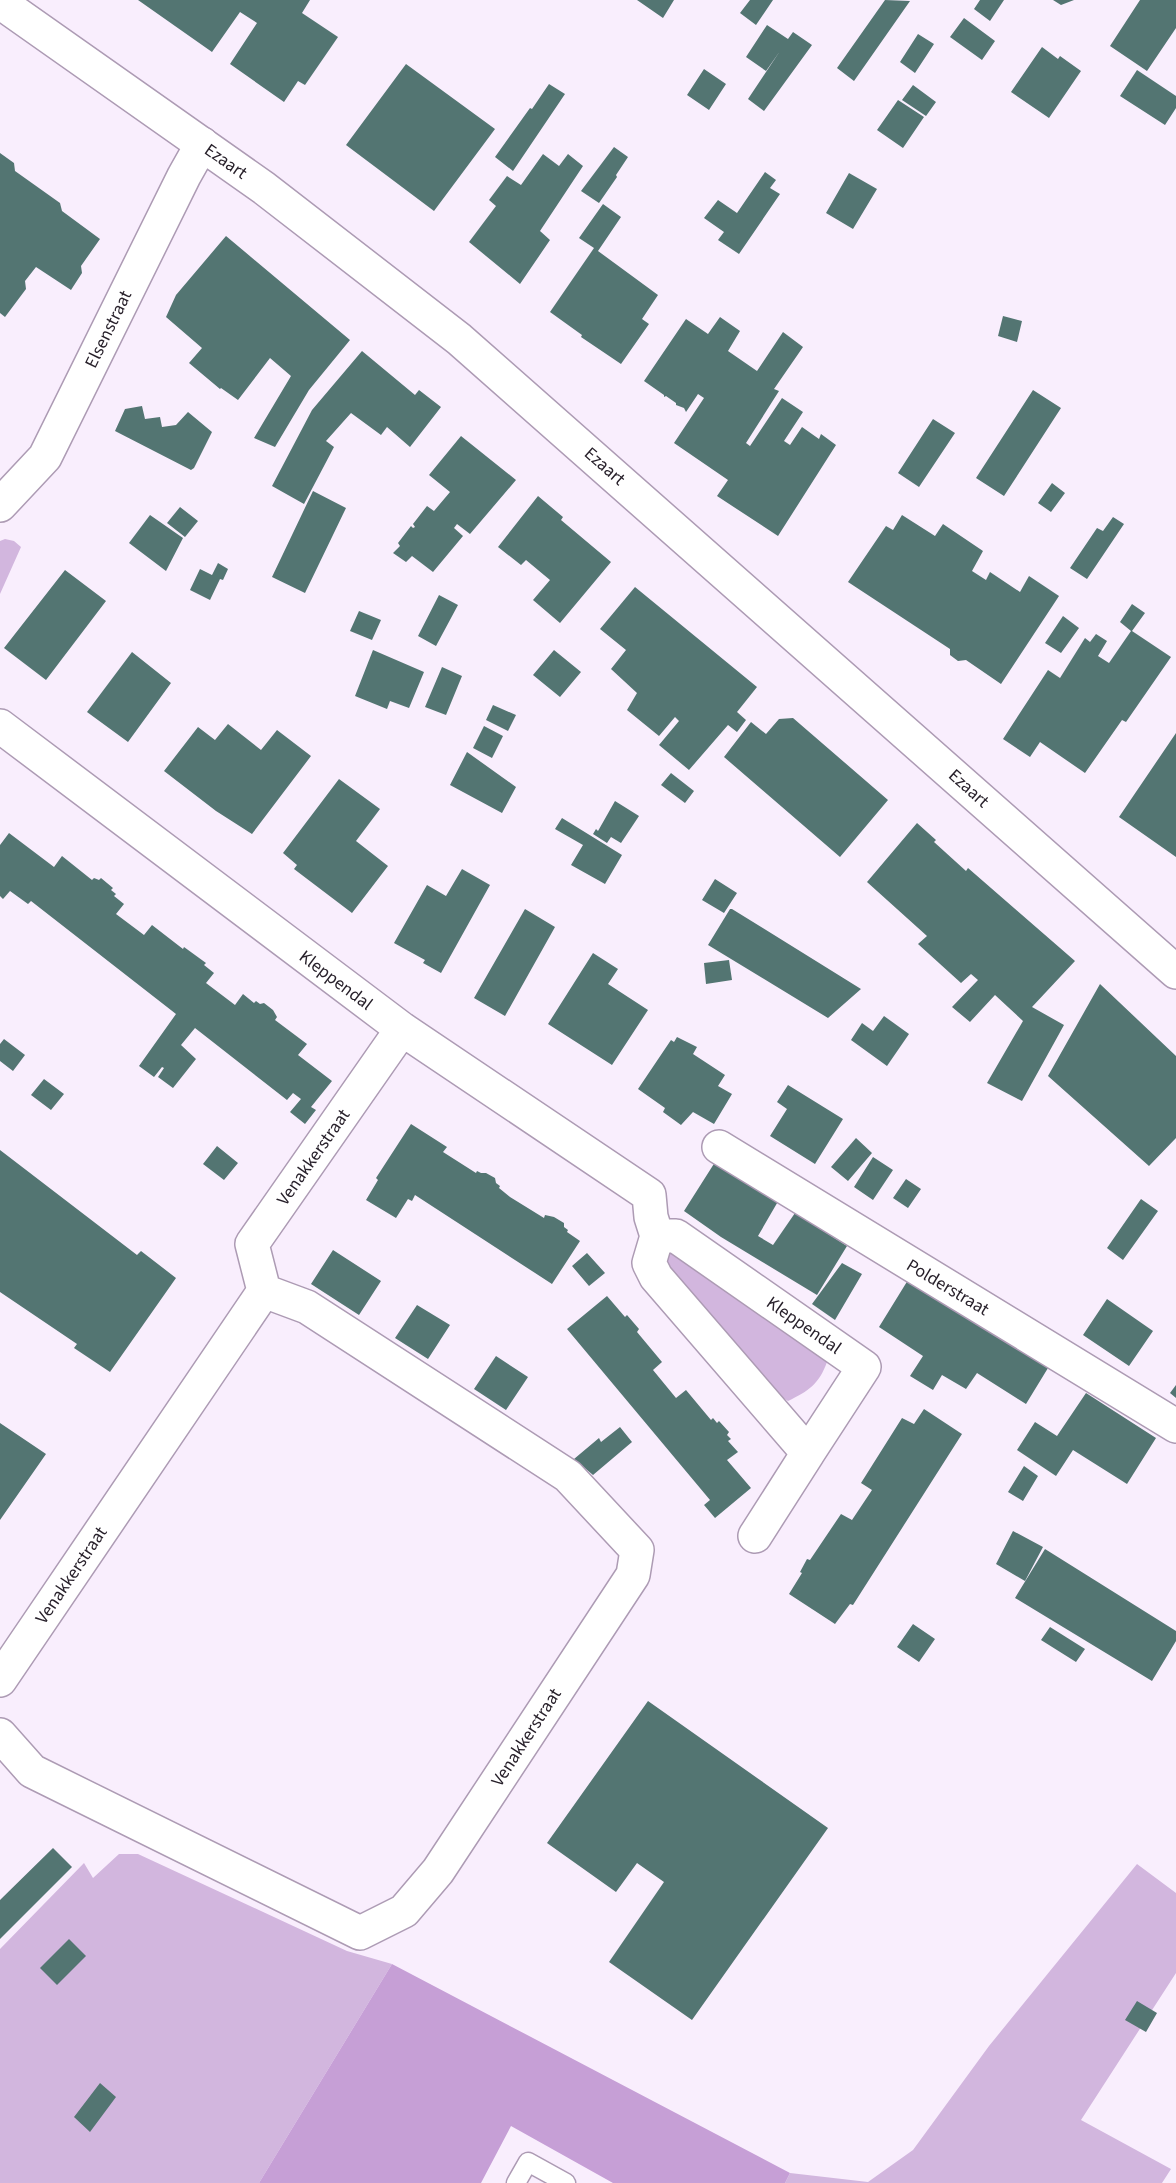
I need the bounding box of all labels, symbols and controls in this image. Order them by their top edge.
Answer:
street label: Ezaart [199,138,252,185]
street label: Elsenstraat [79,286,138,372]
street label: Ezaart [579,441,631,491]
street label: Ezaart [943,763,995,813]
street label: Kleppendal [294,944,378,1016]
street label: Venakkerstraat [271,1104,356,1211]
street label: Polderstraat [902,1253,994,1322]
street label: Kleppendal [761,1290,846,1360]
street label: Venakkerstraat [30,1522,113,1629]
street label: Venakkerstraat [485,1683,568,1791]

